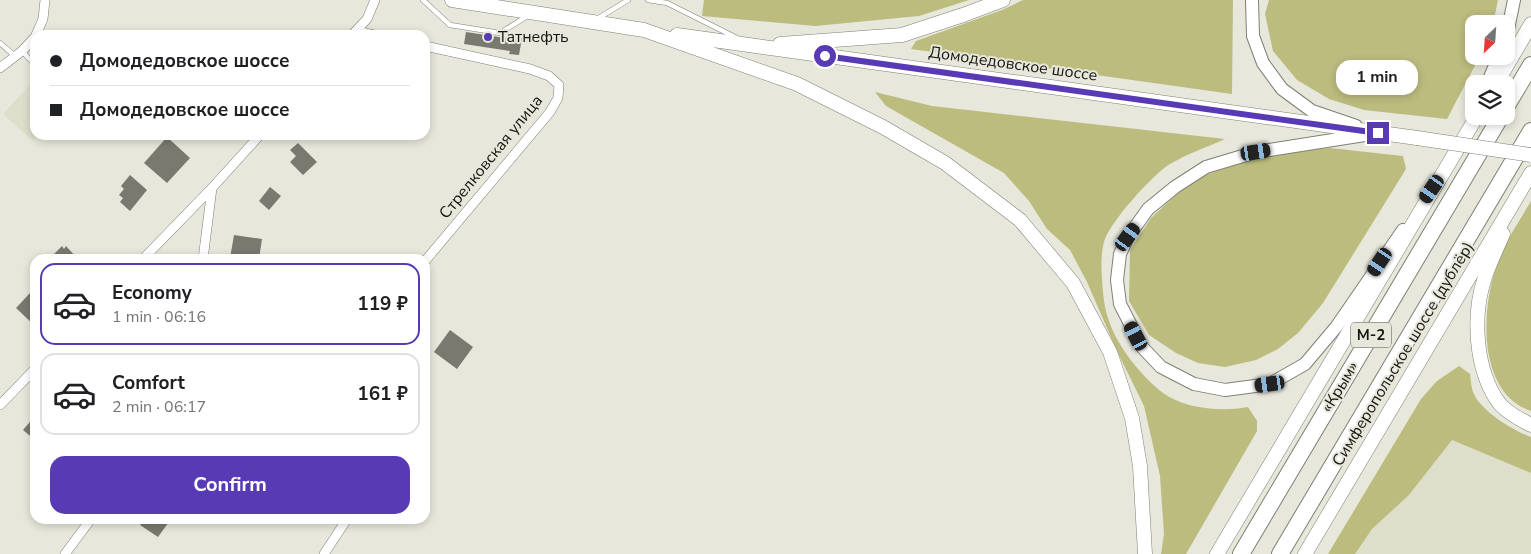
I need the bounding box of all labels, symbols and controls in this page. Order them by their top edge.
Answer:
north arrow [1465,15,1515,65]
map controls [1465,15,1515,125]
place label: Татнефть [498,26,569,48]
marker: Татнефть [482,31,494,43]
street label: Домодедовское шоссе [927,41,1099,87]
route start [814,45,836,67]
text: Домодедовское шоссе [80,48,289,74]
callout: 1 min [1337,61,1419,96]
text: 1 min [1356,66,1398,88]
button: layers [1465,75,1515,125]
street label: Стрелковская улица [434,90,548,224]
text: Домодедовское шоссе [80,97,289,123]
route end [1367,122,1389,144]
car [1240,142,1271,162]
car [1417,172,1446,206]
car [1113,220,1142,254]
street label: Симферопольское шоссе (дублёр) [1327,238,1479,470]
car [1365,245,1394,279]
text: Economy [112,280,192,306]
icon: car [52,282,97,327]
text: 119 ₽ [357,291,408,317]
text: 1 min · 06:16 [112,306,206,328]
car [1122,319,1149,353]
road number: М-2 [1351,322,1391,348]
street label: «Крым» [1316,357,1364,417]
text: Comfort [112,370,185,396]
icon: car [52,372,97,417]
car [1254,374,1285,394]
text: 161 ₽ [357,381,408,407]
text: 2 min · 06:17 [112,396,206,418]
button: Confirm [50,456,410,514]

